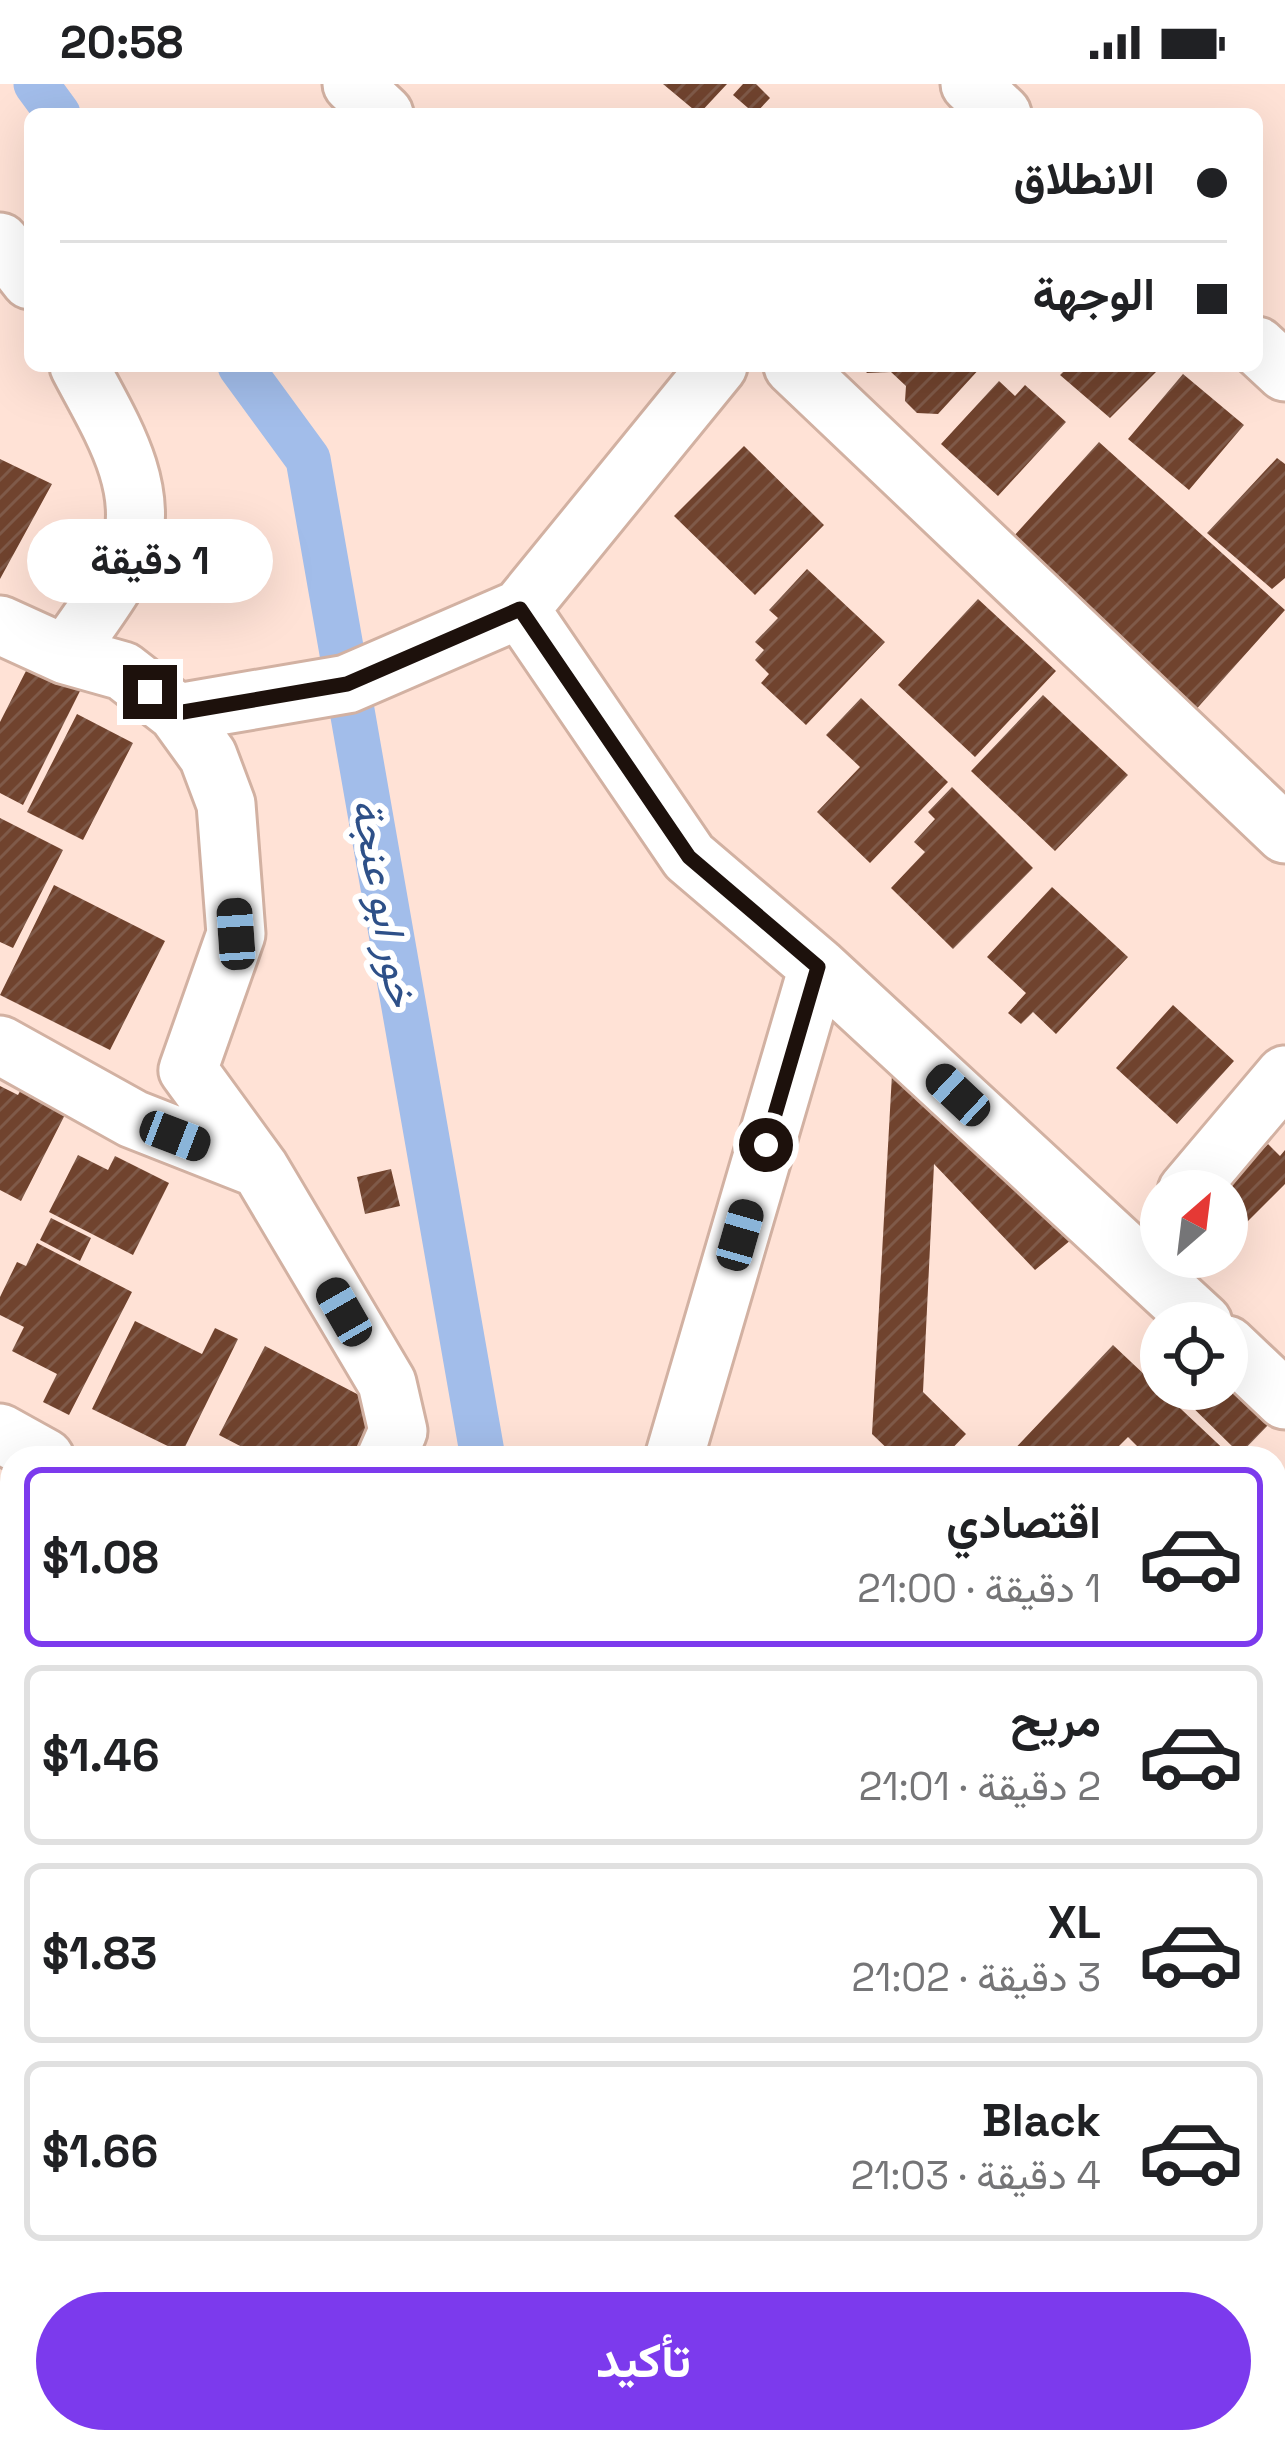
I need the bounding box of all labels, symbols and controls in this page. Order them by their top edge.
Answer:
text: 20:58 [60,14,183,71]
text: الانطلاق [1014,150,1155,207]
text: الوجهة [1033,266,1155,323]
callout: 1 دقيقة [27,518,273,602]
text: 1 دقيقة [90,536,210,585]
route end [123,665,177,719]
water label: خور ابو عنجة [340,794,429,1012]
car [216,897,256,971]
car [919,1057,997,1133]
car [135,1106,215,1166]
route start [739,1118,793,1172]
north arrow [1140,1170,1248,1278]
map controls [1140,1170,1248,1410]
car [713,1195,767,1275]
car [310,1272,378,1352]
button: locate [1140,1302,1248,1410]
text: اقتصادي [946,1494,1101,1551]
icon: car [1137,1503,1245,1611]
text: $1.08 [42,1529,159,1586]
text: 1 دقيقة · 21:00 [857,1564,1101,1613]
text: مريح [1010,1692,1101,1749]
icon: car [1137,1701,1245,1809]
text: $1.46 [42,1727,159,1784]
text: 2 دقيقة · 21:01 [859,1762,1101,1811]
text: XL [1048,1894,1101,1951]
icon: car [1137,1899,1245,2007]
text: $1.83 [42,1925,157,1982]
text: 3 دقيقة · 21:02 [852,1953,1101,2002]
text: Black [982,2092,1101,2149]
icon: car [1137,2097,1245,2205]
text: $1.66 [42,2123,158,2180]
text: 4 دقيقة · 21:03 [851,2151,1101,2200]
button: تأكيد [36,2292,1251,2430]

